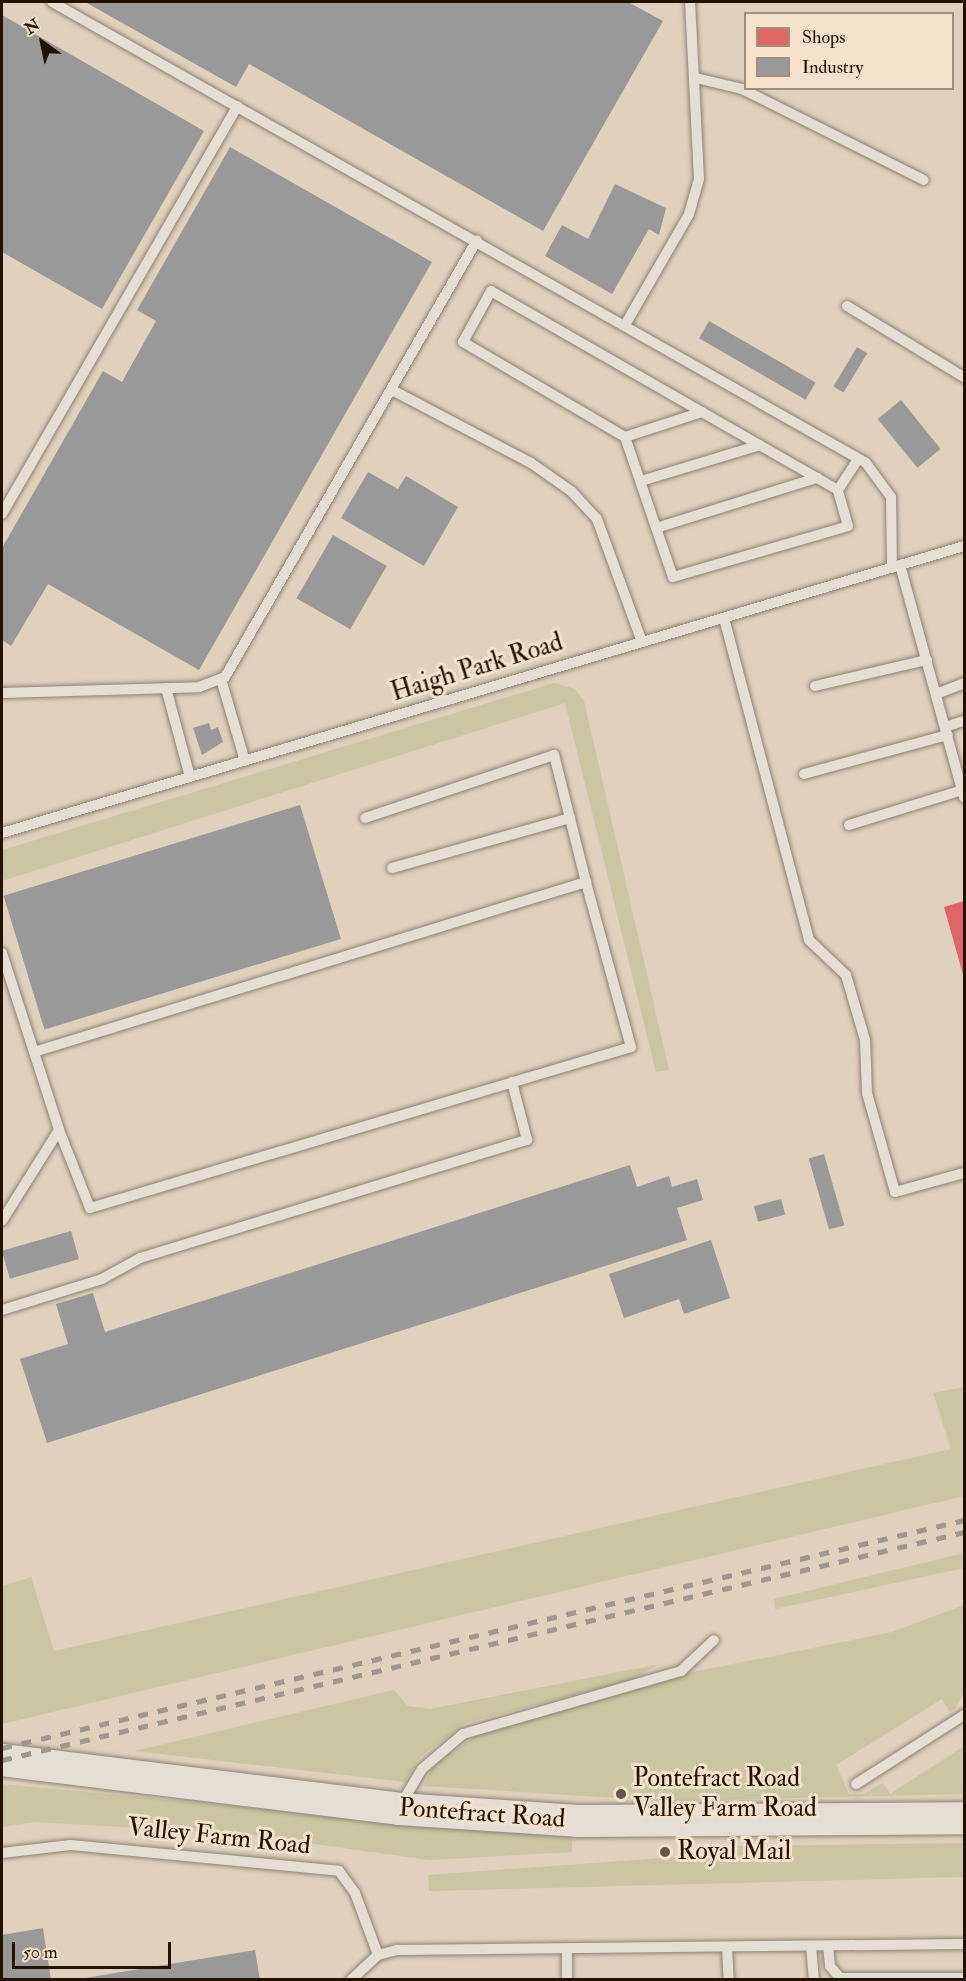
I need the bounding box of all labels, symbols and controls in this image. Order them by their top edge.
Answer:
north arrow [12,12,72,72]
legend [744,12,954,90]
text: N [21,15,44,39]
text: Shops [802,26,845,49]
text: Industry [802,56,863,79]
street label: Haigh Park Road [387,627,567,709]
place label: Pontefract Road Valley Farm Road [633,1763,817,1824]
marker: Pontefract Road Valley Farm Road [614,1787,628,1801]
street label: Pontefract Road [398,1793,566,1835]
street label: Valley Farm Road [126,1812,312,1862]
place label: Royal Mail [677,1836,791,1868]
marker: Royal Mail [658,1845,672,1859]
scale bar [15,1930,174,1968]
text: 50 m [23,1941,58,1964]

